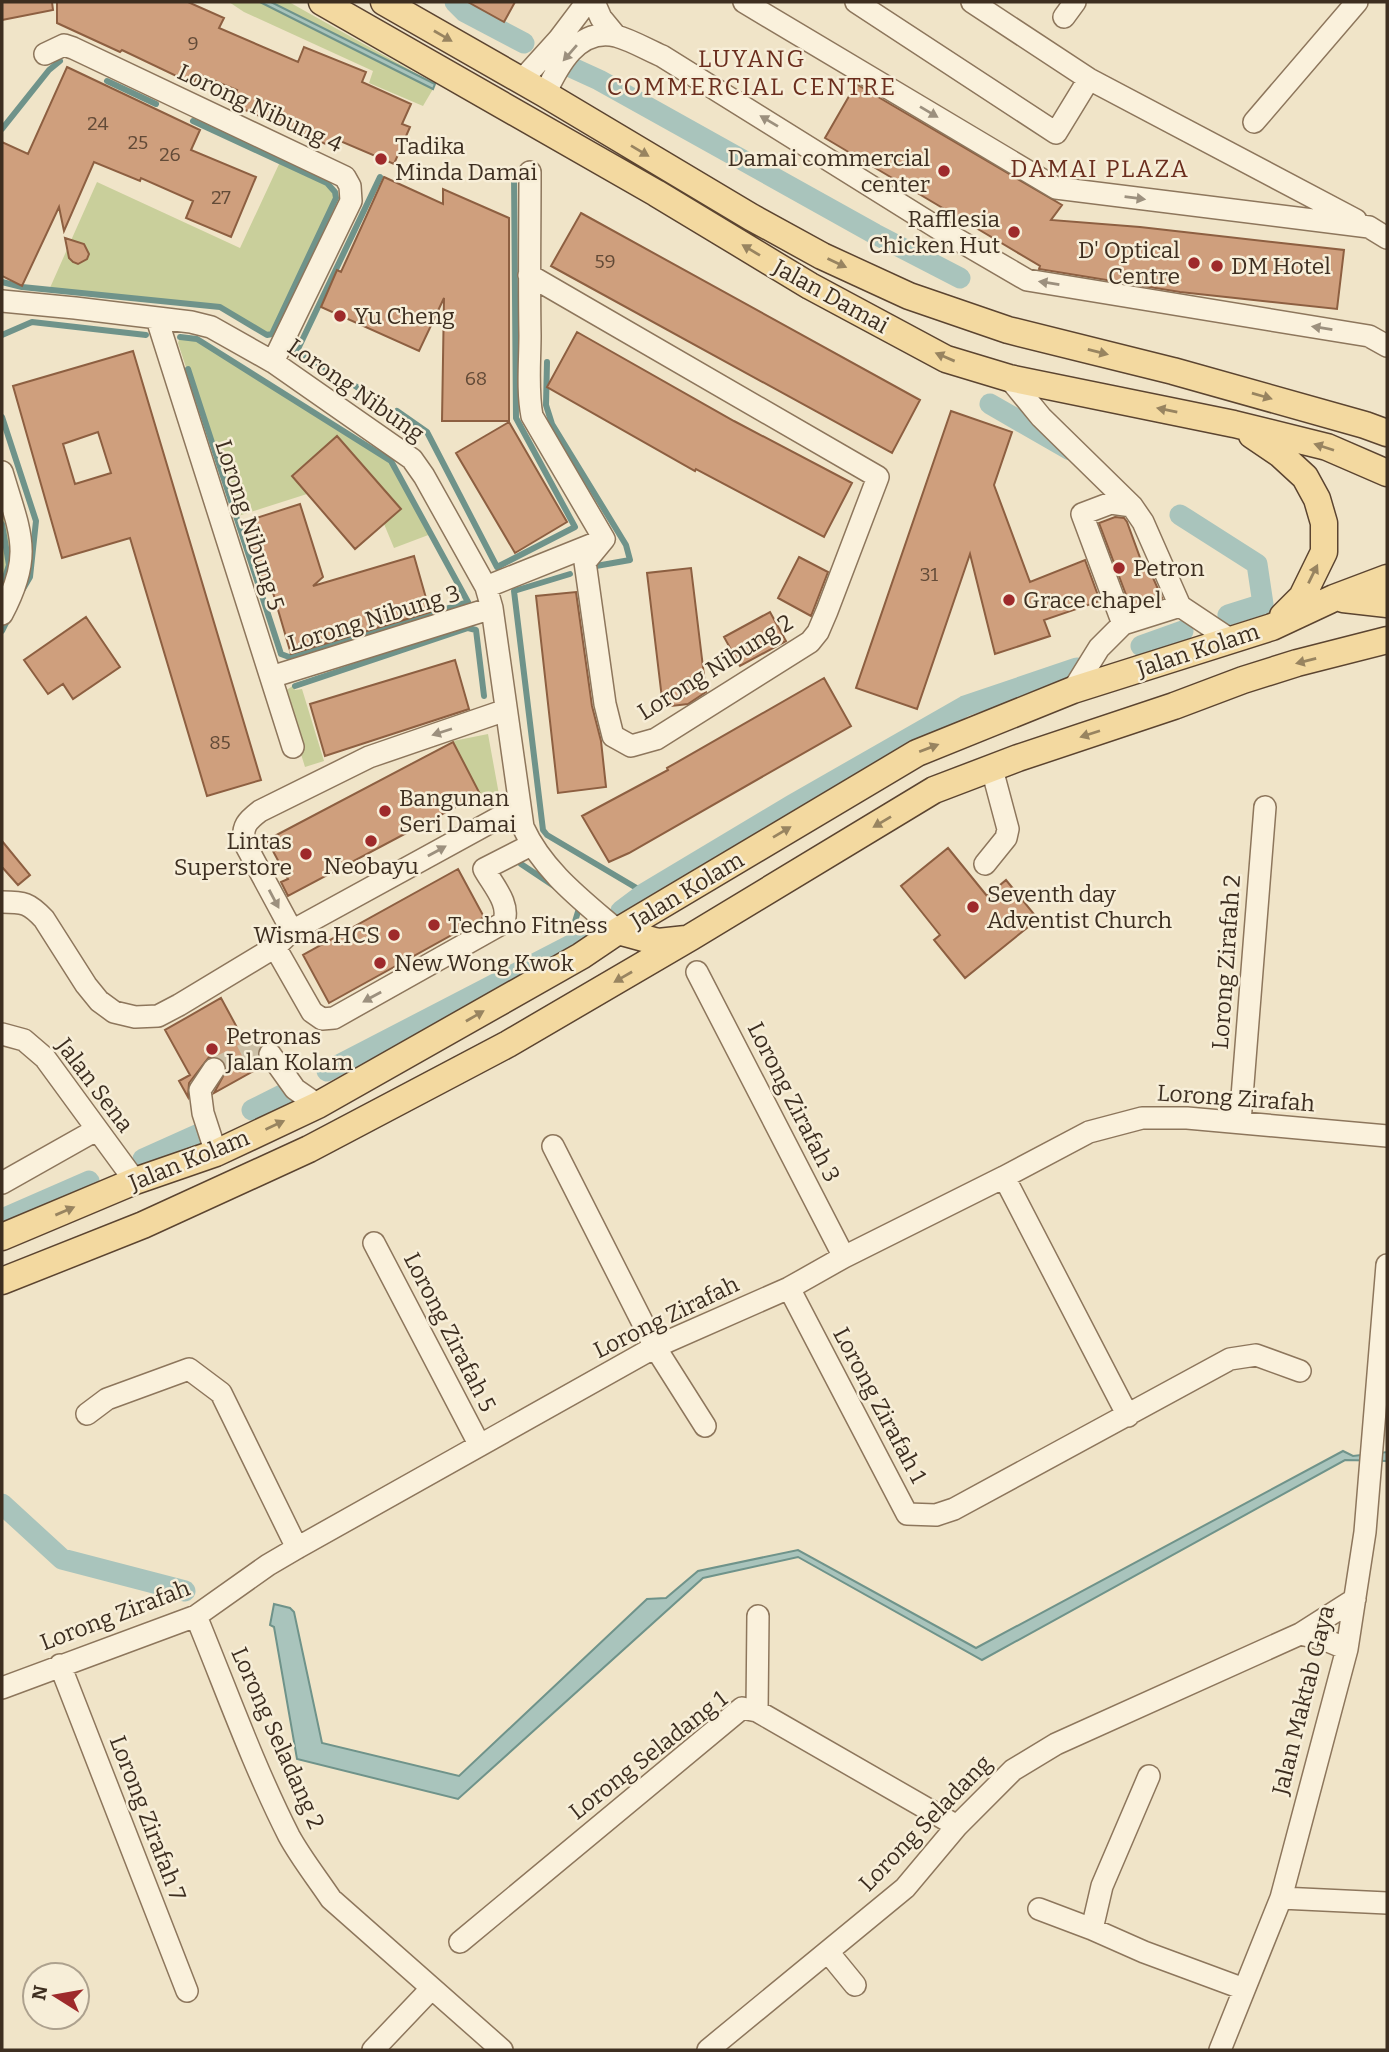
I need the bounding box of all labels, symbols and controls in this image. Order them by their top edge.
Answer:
one-way arrow [434,30,453,42]
house number: 9 [187,32,199,55]
one-way arrow [562,44,578,62]
district label: LUYANG COMMERCIAL CENTRE [607,45,897,101]
street label: Lorong Nibung 4 [173,58,347,159]
one-way arrow [920,106,939,118]
house number: 24 [87,112,109,135]
one-way arrow [759,115,778,128]
house number: 25 [128,131,148,154]
place label: Tadika Minda Damai [395,132,538,186]
house number: 26 [159,143,181,166]
one-way arrow [630,144,649,157]
place label: Damai commercial center [727,144,930,198]
marker: Tadika Minda Damai [373,151,389,167]
district label: DAMAI PLAZA [1010,155,1190,183]
marker: Damai commercial center [936,163,952,179]
house number: 27 [211,186,231,209]
one-way arrow [1124,192,1146,203]
place label: Rafflesia Chicken Hut [868,205,1000,259]
marker: Rafflesia Chicken Hut [1006,224,1022,240]
place label: D' Optical Centre [1078,236,1180,290]
one-way arrow [742,244,761,257]
house number: 59 [594,250,616,273]
street label: Jalan Damai [767,252,894,339]
place label: DM Hotel [1231,252,1331,280]
marker: D' Optical Centre [1186,255,1202,271]
one-way arrow [827,257,847,269]
marker: DM Hotel [1209,258,1225,274]
one-way arrow [1038,277,1060,288]
place label: Yu Cheng [354,302,455,330]
marker: Yu Cheng [332,308,348,324]
one-way arrow [1311,322,1333,333]
street label: Lorong Nibung [282,332,430,448]
one-way arrow [1087,347,1109,358]
one-way arrow [935,351,955,363]
house number: 68 [465,367,487,390]
one-way arrow [1251,391,1273,402]
one-way arrow [1156,405,1178,416]
street label: Lorong Nibung 5 [209,436,291,614]
one-way arrow [1314,441,1335,452]
place label: Petron [1133,554,1205,582]
marker: Petron [1111,560,1127,576]
house number: 31 [920,563,939,586]
one-way arrow [1308,564,1319,584]
street label: Lorong Nibung 3 [285,579,463,657]
place label: Grace chapel [1023,586,1162,614]
marker: Grace chapel [1001,592,1017,608]
street label: Lorong Nibung 2 [632,608,798,726]
street label: Jalan Kolam [1132,617,1263,683]
one-way arrow [1295,656,1317,667]
one-way arrow [431,727,452,738]
one-way arrow [1080,729,1101,740]
house number: 85 [209,731,231,754]
one-way arrow [918,742,939,753]
place label: Bangunan Seri Damai [399,784,517,838]
marker: Bangunan Seri Damai [377,803,393,819]
one-way arrow [872,816,891,829]
one-way arrow [772,826,791,839]
place label: Lintas Superstore [174,827,292,881]
marker: Neobayu [363,833,379,849]
one-way arrow [428,845,447,857]
street label: Jalan Kolam [624,845,749,935]
marker: Lintas Superstore [298,846,314,862]
place label: Neobayu [323,852,419,880]
street label: Lorong Zirafah 2 [1206,874,1246,1050]
place label: Seventh day Adventist Church [987,880,1172,934]
one-way arrow [268,889,280,909]
marker: Seventh day Adventist Church [965,899,981,915]
place label: Techno Fitness [448,911,608,939]
marker: Techno Fitness [426,917,442,933]
place label: Wisma HCS [254,921,380,949]
marker: Wisma HCS [386,927,402,943]
place label: New Wong Kwok [394,949,574,977]
marker: New Wong Kwok [372,955,388,971]
one-way arrow [614,971,633,983]
one-way arrow [362,991,382,1003]
one-way arrow [465,1010,484,1022]
street label: Lorong Zirafah 3 [742,1017,846,1187]
place label: Petronas Jalan Kolam [225,1022,353,1076]
street label: Jalan Sena [50,1031,140,1138]
marker: Petronas Jalan Kolam [204,1041,220,1057]
street label: Lorong Zirafah [1156,1079,1316,1117]
one-way arrow [265,1119,285,1130]
street label: Jalan Kolam [124,1123,253,1197]
one-way arrow [54,1205,75,1216]
street label: Lorong Zirafah 5 [398,1248,502,1416]
street label: Lorong Zirafah [589,1270,743,1364]
street label: Lorong Zirafah 1 [827,1322,933,1488]
street label: Lorong Zirafah [36,1574,194,1656]
street label: Jalan Maktab Gaya [1266,1602,1340,1799]
street label: Lorong Seladang 2 [225,1643,331,1833]
street label: Lorong Seladang 1 [563,1684,733,1825]
street label: Lorong Zirafah 7 [104,1732,192,1905]
street label: Lorong Seladang [853,1749,997,1897]
north arrow [21,1961,91,2031]
text: N [27,1983,53,2002]

